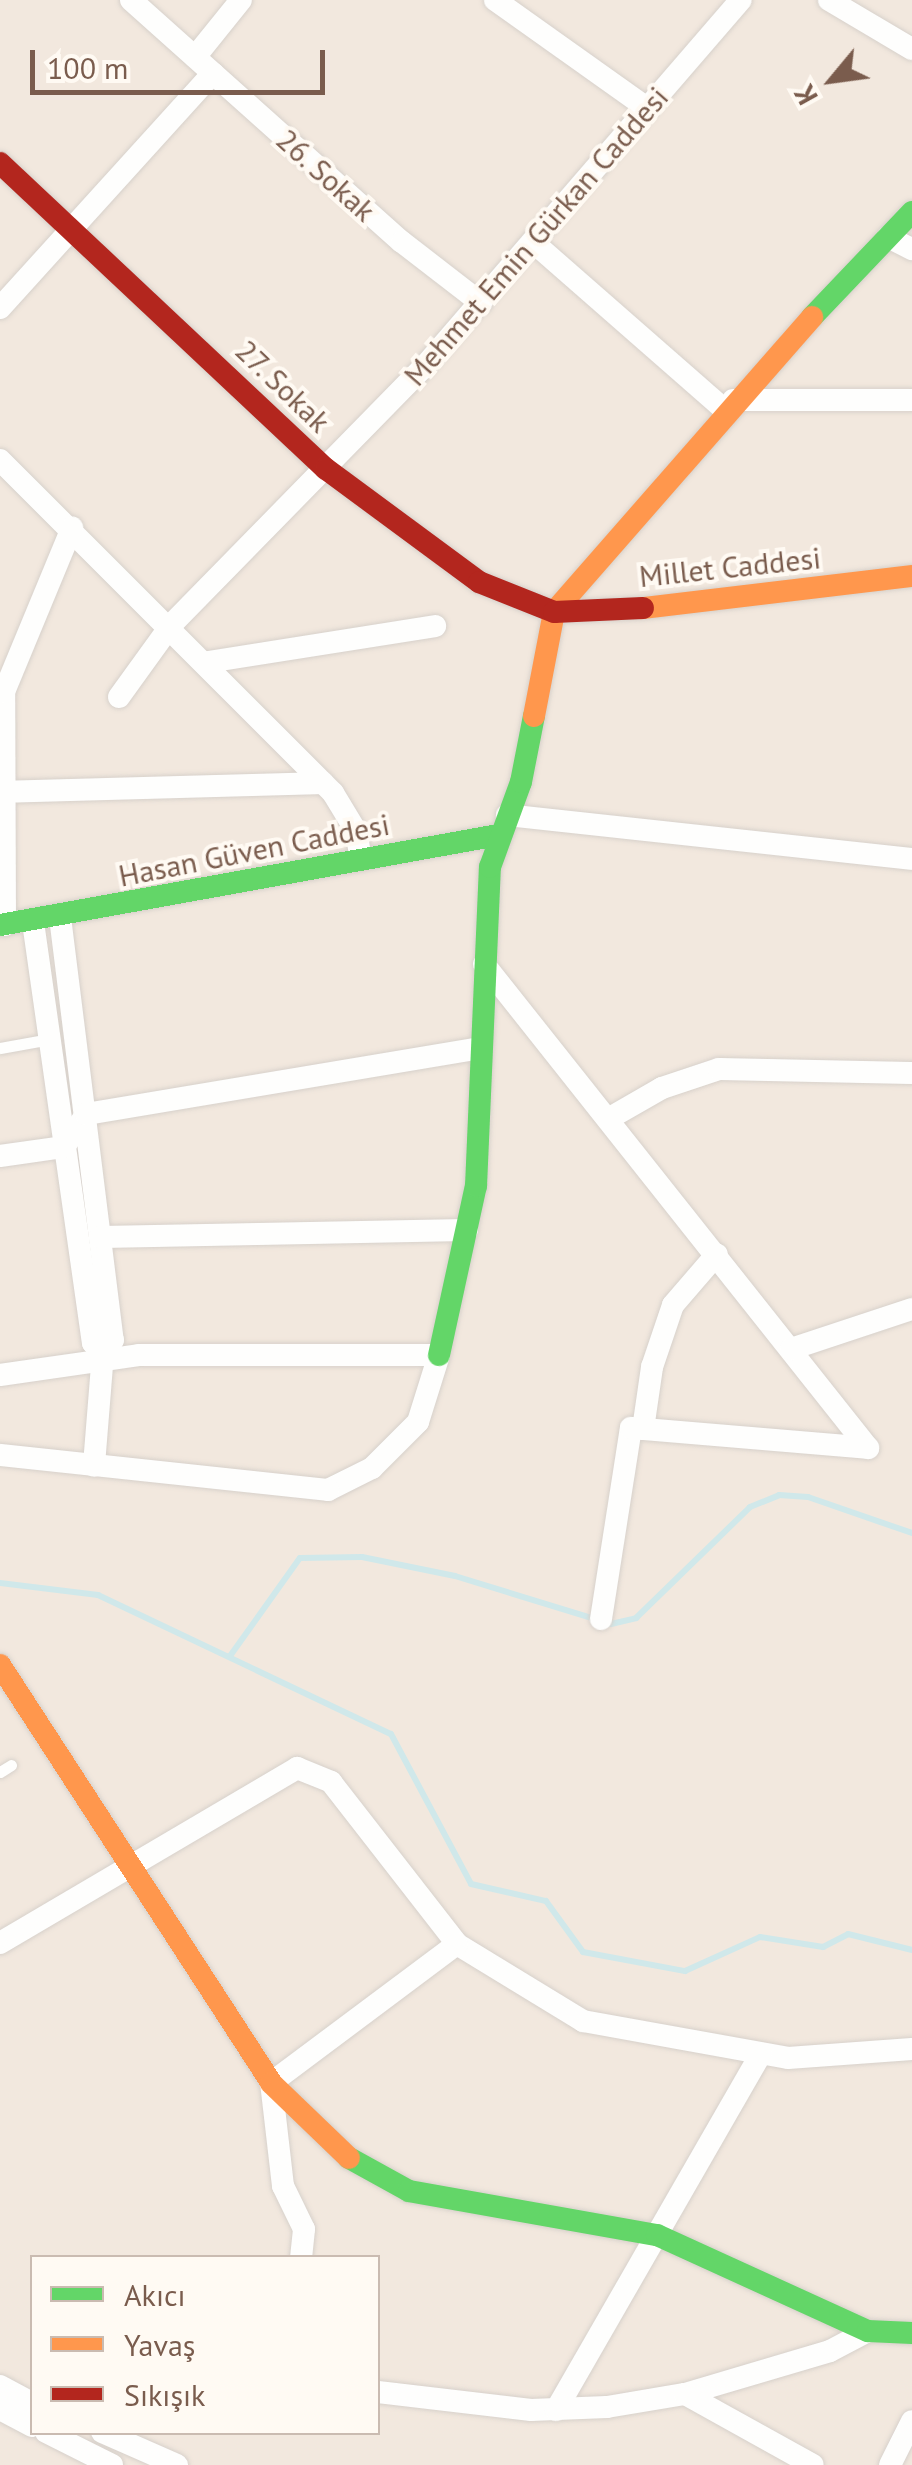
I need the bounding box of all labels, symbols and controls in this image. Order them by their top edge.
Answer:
scale bar [35,30,330,92]
north arrow [782,30,882,130]
text: 100 m [47,48,128,87]
text: K [785,78,826,111]
street label: Mehmet Emin Gürkan Caddesi [396,79,676,393]
street label: 26. Sokak [268,121,384,229]
street label: 27. Sokak [228,332,338,440]
street label: Millet Caddesi [637,540,823,594]
street label: Hasan Güven Caddesi [116,806,392,894]
legend [30,2255,380,2435]
text: Akıcı [124,2275,186,2314]
text: Yavaş [124,2325,195,2364]
text: Sıkışık [124,2375,205,2414]

